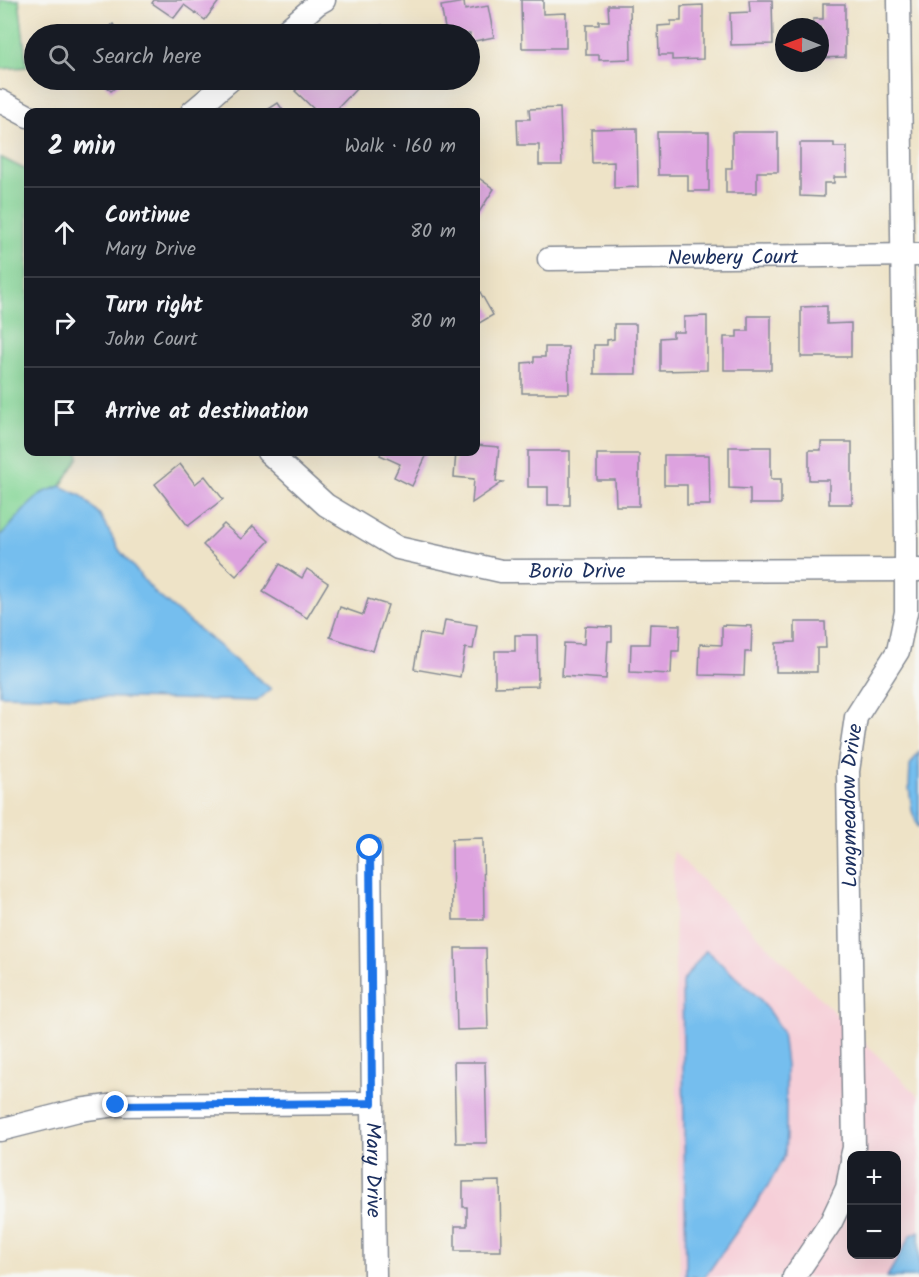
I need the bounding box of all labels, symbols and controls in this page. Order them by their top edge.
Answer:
north arrow [775,18,829,72]
search box [24,24,480,90]
text: Search here [93,40,201,75]
icon: search [45,41,78,74]
text: 2 min [48,126,116,168]
text: Walk · 160 m [345,131,456,163]
text: Continue [105,199,190,234]
icon: ahead [48,216,81,249]
text: 80 m [410,216,456,248]
text: Mary Drive [105,234,196,266]
street label: Newbery Court [667,241,799,276]
text: Turn right [105,289,203,324]
icon: right [48,306,81,339]
text: 80 m [410,306,456,338]
text: John Court [105,324,198,356]
text: Arrive at destination [105,395,308,430]
icon: arrive [48,396,81,429]
street label: Borio Drive [529,556,626,589]
street label: Longmeadow Drive [833,721,873,888]
route start [356,834,382,860]
route end [102,1091,128,1117]
street label: Mary Drive [355,1122,389,1218]
map controls [847,1151,901,1259]
button: + [847,1151,901,1205]
button: − [847,1205,901,1259]

